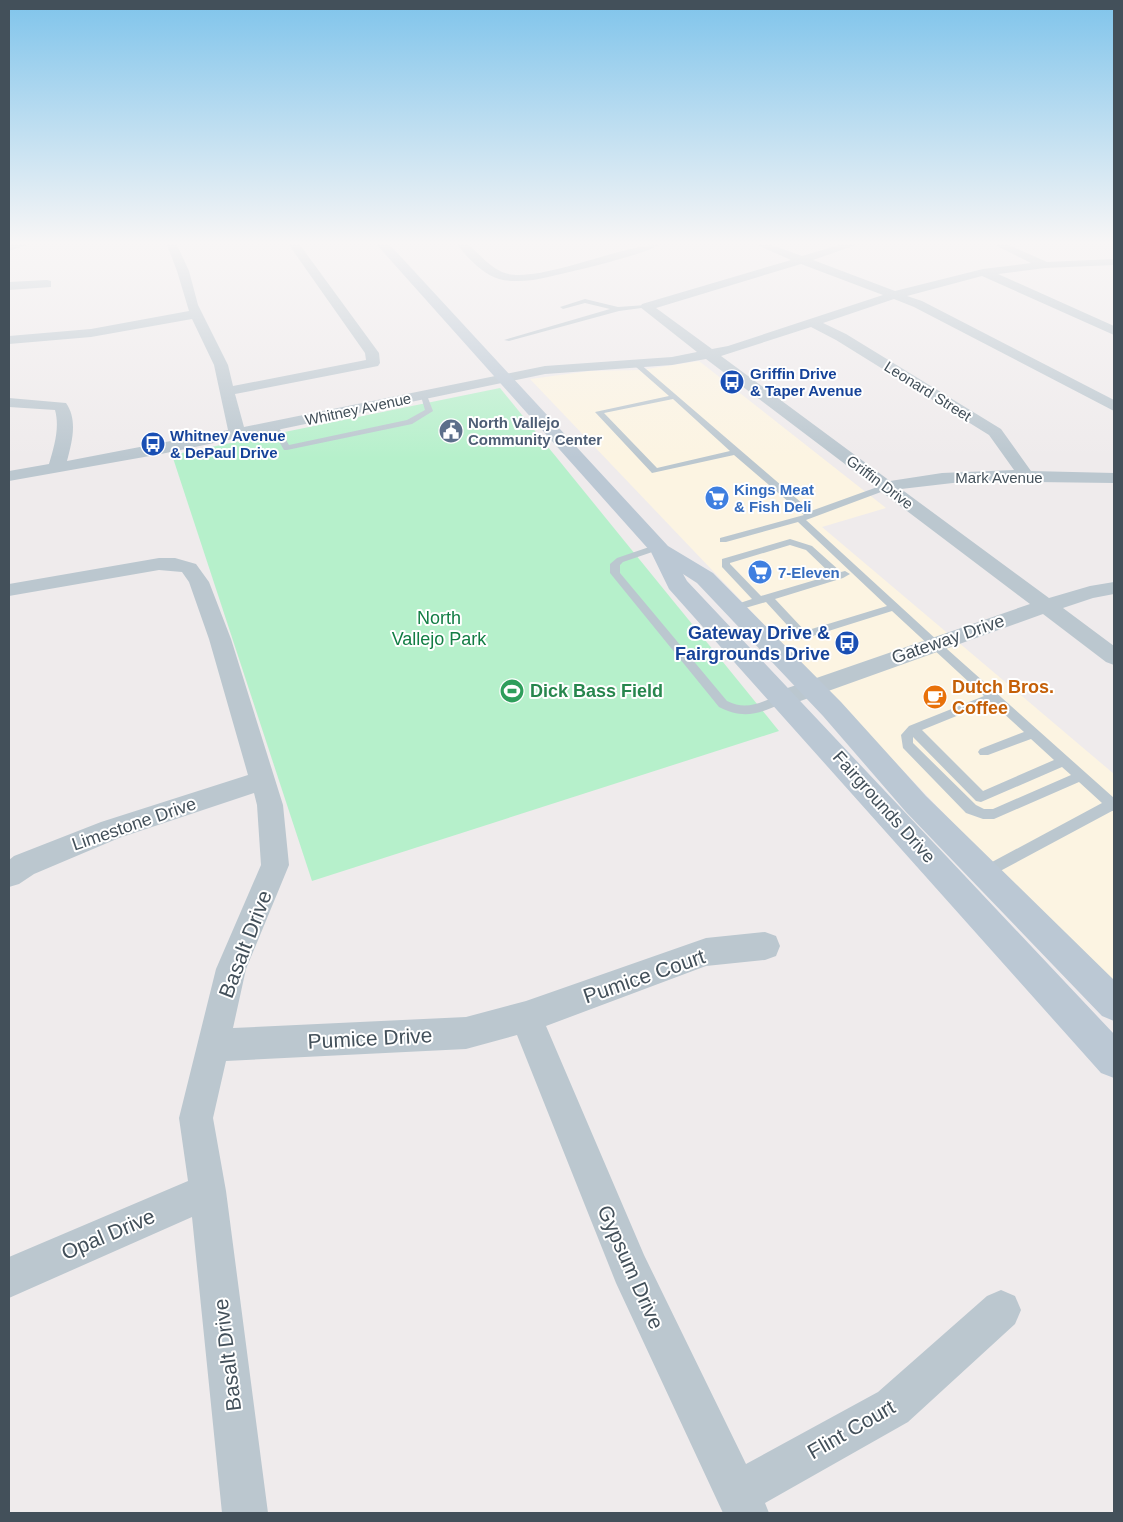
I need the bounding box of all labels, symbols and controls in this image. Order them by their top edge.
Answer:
street label: Leonard Street [881,357,975,425]
place label: Griffin Drive & Taper Avenue [750,365,862,399]
bus stop icon: Griffin Drive & Taper Avenue [719,369,745,395]
street label: Whitney Avenue [303,389,413,429]
place label: North Vallejo Community Center [468,414,602,448]
public building icon: North Vallejo Community Center [438,418,464,444]
place label: Whitney Avenue & DePaul Drive [170,427,286,461]
bus stop icon: Whitney Avenue & DePaul Drive [140,431,166,457]
street label: Griffin Drive [843,451,917,513]
street label: Mark Avenue [955,469,1043,486]
place label: Kings Meat & Fish Deli [734,481,814,515]
supermarket icon: Kings Meat & Fish Deli [704,485,730,511]
supermarket icon: 7-Eleven [747,559,773,585]
place label: 7-Eleven [778,564,840,581]
park label: North Vallejo Park [392,608,487,649]
street label: Gateway Drive [889,610,1007,668]
place label: Gateway Drive & Fairgrounds Drive [675,623,830,664]
bus stop icon: Gateway Drive & Fairgrounds Drive [834,630,860,656]
place label: Dutch Bros. Coffee [952,677,1054,718]
sports icon: Dick Bass Field [499,678,525,704]
place label: Dick Bass Field [530,681,663,701]
cafe icon: Dutch Bros. Coffee [922,684,948,710]
street label: Fairgrounds Drive [829,747,939,867]
street label: Limestone Drive [69,793,199,855]
street label: Basalt Drive [214,887,276,1001]
street label: Pumice Court [580,944,708,1008]
street label: Pumice Drive [307,1023,433,1053]
street label: Gypsum Drive [593,1202,669,1332]
street label: Opal Drive [58,1204,158,1264]
street label: Basalt Drive [209,1297,245,1413]
street label: Flint Court [803,1395,899,1463]

